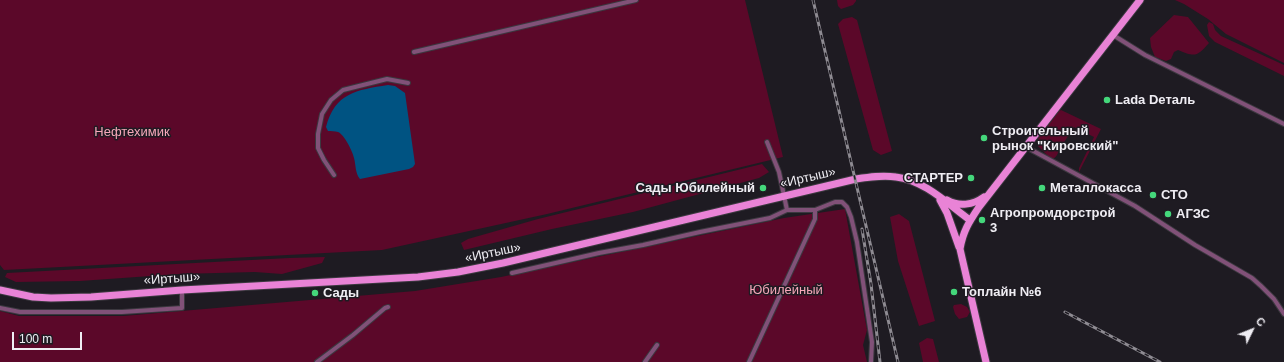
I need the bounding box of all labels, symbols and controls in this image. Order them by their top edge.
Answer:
place label: Lada Dеталь [1115,92,1195,108]
marker: Lada Dеталь [1102,95,1112,105]
place label: Строительный рынок "Кировский" [992,123,1118,154]
park label: Нефтехимик [94,124,170,140]
marker: Строительный рынок "Кировский" [979,133,989,143]
street label: «Иртыш» [779,164,837,192]
place label: СТАРТЕР [904,170,963,186]
marker: СТАРТЕР [966,173,976,183]
place label: Сады Юбилейный [636,180,755,196]
place label: Металлокасса [1050,180,1141,196]
marker: Сады Юбилейный [758,183,768,193]
marker: Металлокасса [1037,183,1047,193]
place label: СТО [1161,187,1188,203]
marker: СТО [1148,190,1158,200]
place label: Агропромдорстрой 3 [990,205,1115,236]
place label: АГЗС [1176,206,1210,222]
marker: АГЗС [1163,209,1173,219]
marker: Агропромдорстрой 3 [977,215,987,225]
street label: «Иртыш» [464,239,522,267]
street label: «Иртыш» [143,269,201,289]
park label: Юбилейный [749,282,823,298]
place label: Топлайн №6 [962,284,1042,300]
place label: Сады [323,285,359,301]
marker: Топлайн №6 [949,287,959,297]
marker: Сады [310,288,320,298]
north arrow [1232,310,1272,350]
text: С [1254,315,1268,329]
scale bar [14,324,84,350]
text: 100 m [19,332,52,346]

